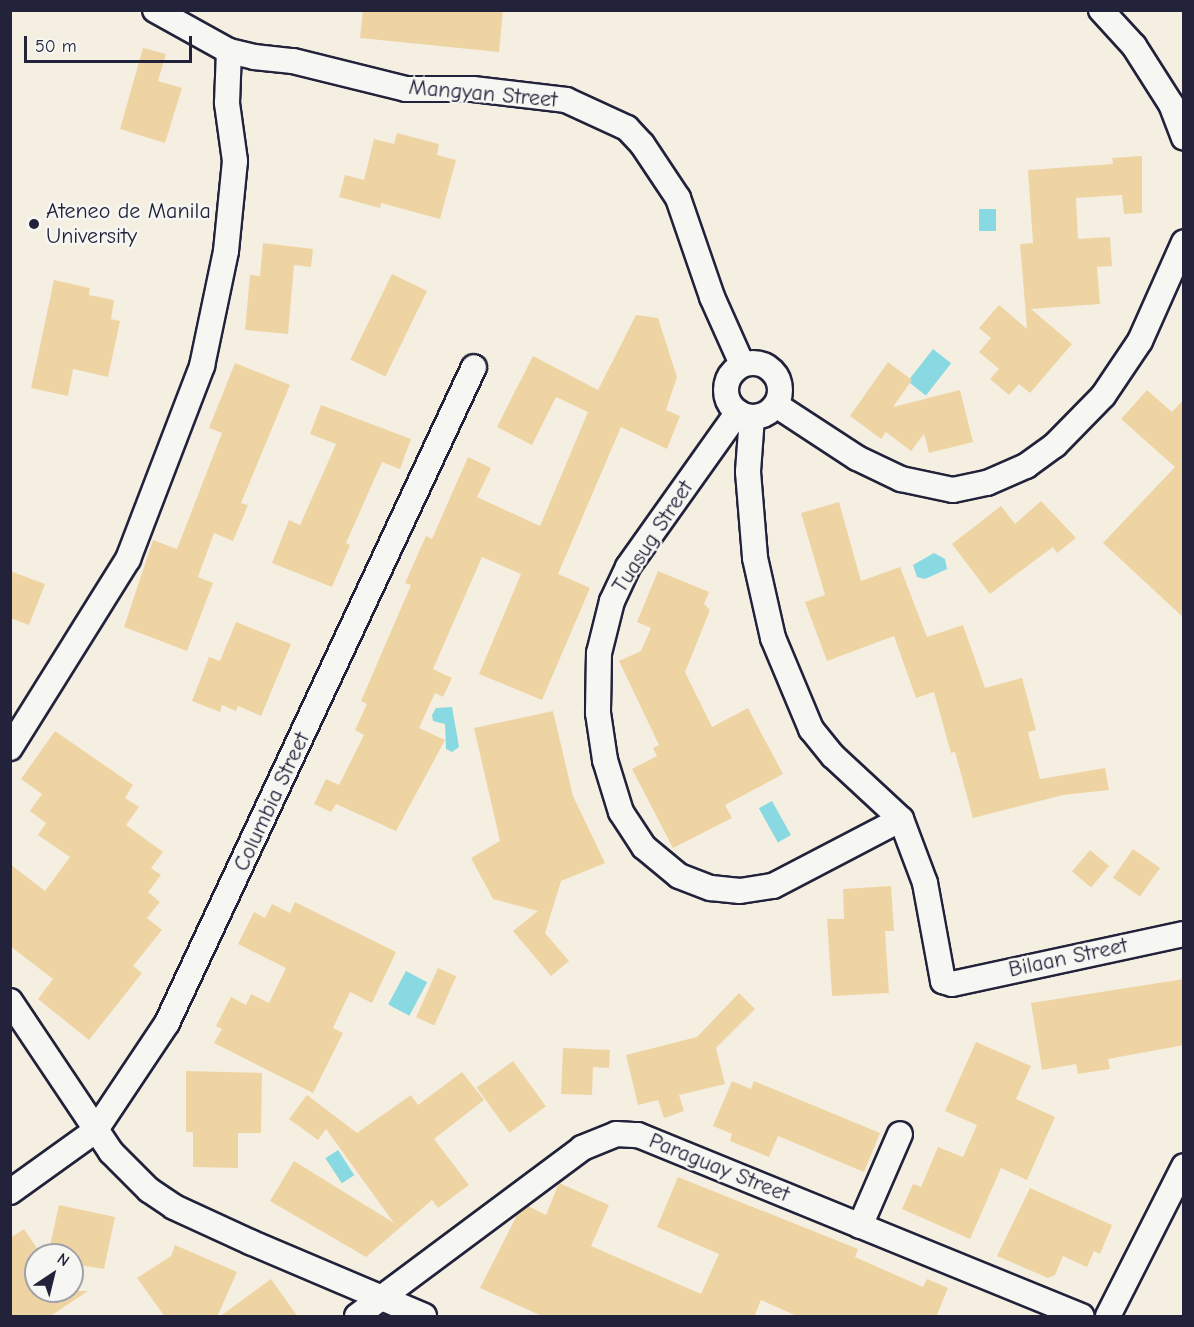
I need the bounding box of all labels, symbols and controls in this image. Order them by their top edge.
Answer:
scale bar [27,24,195,62]
text: 50 m [35,36,77,57]
street label: Mangyan Street [408,74,558,114]
place label: Ateneo de Manila University [46,198,211,249]
marker: Ateneo de Manila University [27,217,41,231]
street label: Tuasug Street [607,476,699,598]
street label: Columbia Street [228,728,316,876]
street label: Bilaan Street [1006,933,1130,983]
street label: Paraguay Street [645,1128,793,1208]
north arrow [24,1243,84,1303]
text: N [54,1250,73,1270]

